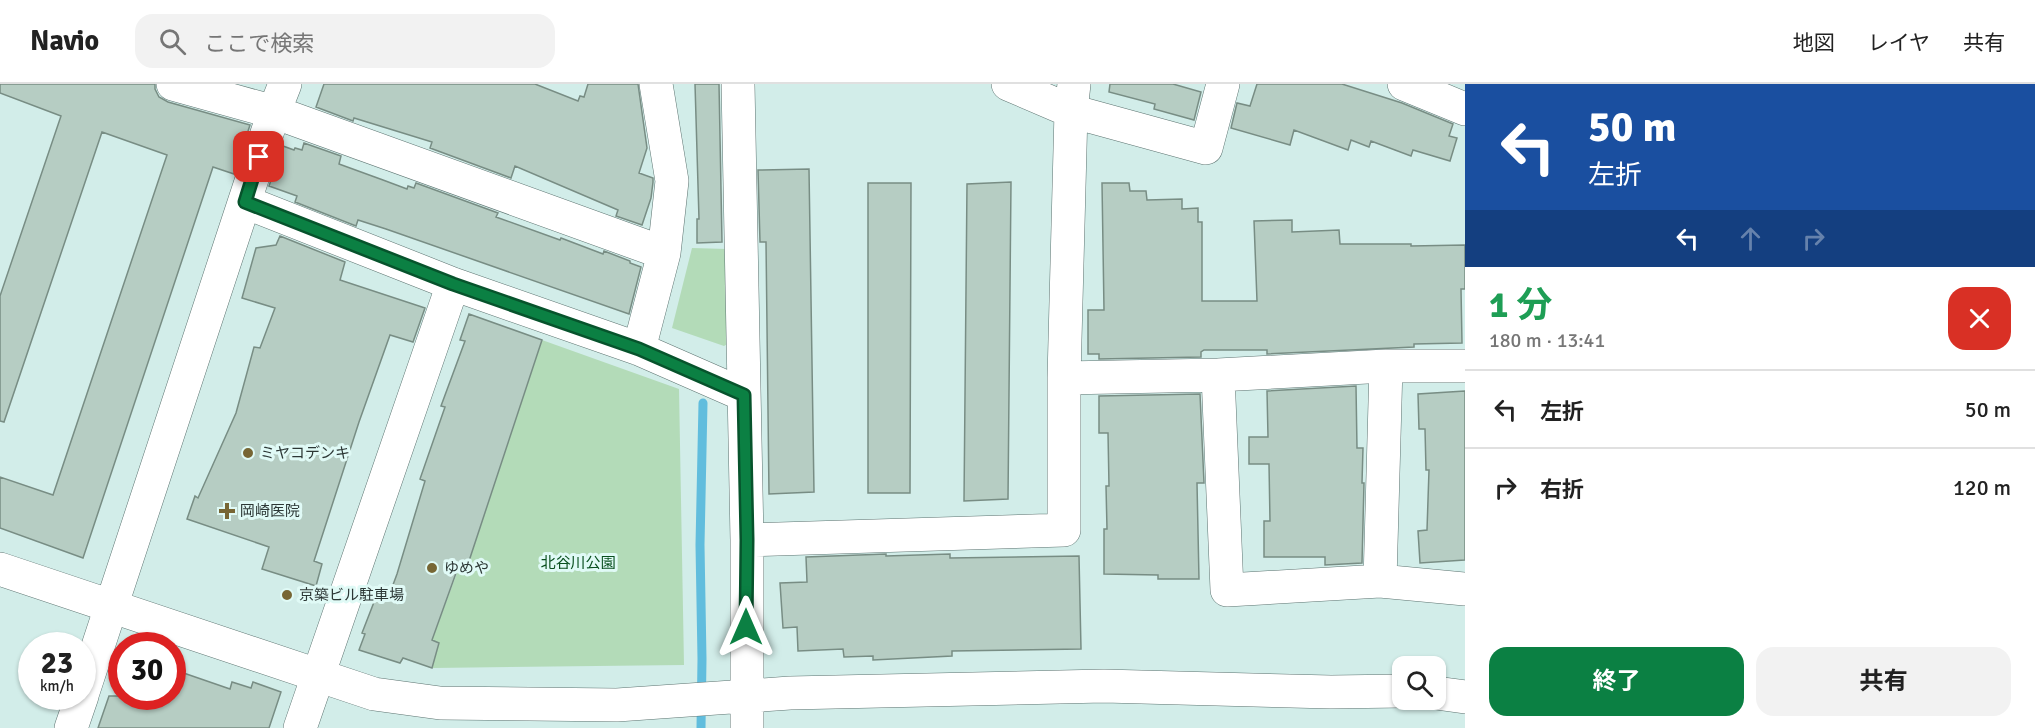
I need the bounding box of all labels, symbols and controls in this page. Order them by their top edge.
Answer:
search box [135,14,555,68]
text: Navio [30,24,99,58]
icon: search [156,25,189,58]
text: ここで検索 [204,30,314,57]
text: 地図 [1793,30,1835,56]
text: レイヤ [1868,30,1930,56]
text: 共有 [1963,30,2005,56]
text: 50 m [1588,102,1677,153]
icon: left [1489,108,1567,186]
pin [233,131,284,182]
icon: arrive [242,140,275,173]
text: 左折 [1588,159,1642,192]
icon: left [1671,222,1704,255]
icon: ahead [1734,222,1767,255]
icon: right [1797,222,1830,255]
text: 1 分 [1489,283,1552,328]
button: close [1948,287,2011,350]
text: 180 m · 13:41 [1489,328,1605,353]
icon: left [1489,393,1522,426]
text: 50 m [1965,396,2011,423]
text: 左折 [1540,398,1584,425]
place label: ミヤコデンキ [260,444,350,462]
marker: ミヤコデンキ [241,446,255,460]
icon: right [1489,471,1522,504]
text: 120 m [1953,474,2011,501]
text: 右折 [1540,476,1584,503]
marker: 岡崎医院 [218,502,236,520]
place label: 岡崎医院 [240,502,300,520]
park label: 北谷川公園 [540,554,616,572]
place label: ゆめや [444,559,489,577]
marker: ゆめや [425,561,439,575]
place label: 京築ビル駐車場 [299,586,404,604]
marker: 京築ビル駐車場 [280,588,294,602]
position arrow [714,595,778,659]
speed limit sign: 30 [108,632,186,710]
text: 23 [41,645,73,682]
button: 終了 [1489,647,1744,716]
button: 共有 [1756,647,2011,716]
map controls [1392,656,1446,710]
button: search [1392,656,1446,710]
text: km/h [40,677,74,695]

